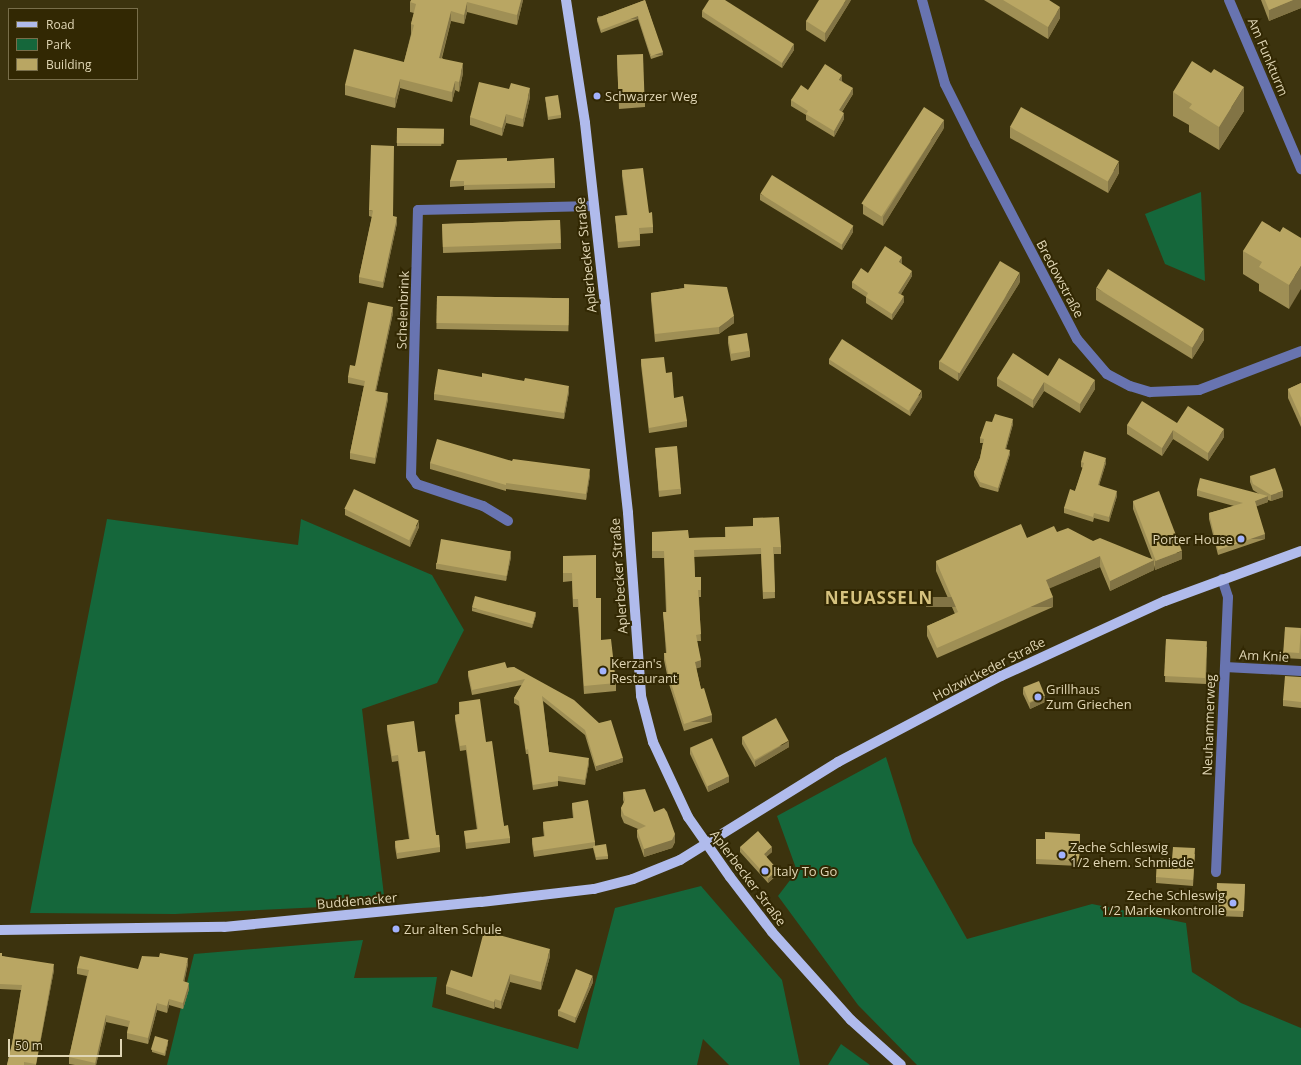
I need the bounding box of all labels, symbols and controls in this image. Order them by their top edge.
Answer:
legend [8,8,138,80]
text: Road [46,16,75,33]
street label: Am Funkturm [1245,16,1291,98]
text: Park [46,36,71,53]
text: Building [46,56,91,73]
place label: Schwarzer Weg [605,88,697,104]
marker: Schwarzer Weg [592,91,602,101]
street label: Aplerbecker Straße [572,196,600,314]
street label: Bredowstraße [1033,238,1087,320]
street label: Schelenbrink [394,270,412,350]
street label: Aplerbecker Straße [607,518,631,634]
place label: Porter House [1153,531,1233,547]
marker: Porter House [1236,534,1246,544]
district label: NEUASSELN [825,588,933,608]
street label: Holzwickeder Straße [930,634,1048,704]
street label: Am Knie [1239,647,1289,665]
place label: Kerzan's Restaurant [611,656,677,687]
marker: Kerzan's Restaurant [598,666,608,676]
street label: Neuhammerweg [1199,674,1219,776]
place label: Grillhaus Zum Griechen [1046,682,1132,713]
marker: Grillhaus Zum Griechen [1033,692,1043,702]
street label: Aplerbecker Straße [707,827,789,929]
place label: Zeche Schleswig 1/2 ehem. Schmiede [1070,840,1194,871]
marker: Zeche Schleswig 1/2 ehem. Schmiede [1057,850,1067,860]
place label: Italy To Go [773,863,837,879]
marker: Italy To Go [760,866,770,876]
place label: Zeche Schleswig 1/2 Markenkontrolle [1101,888,1225,919]
street label: Buddenacker [316,890,398,912]
marker: Zeche Schleswig 1/2 Markenkontrolle [1228,898,1238,908]
place label: Zur alten Schule [404,921,502,937]
marker: Zur alten Schule [391,924,401,934]
scale bar [10,1031,124,1057]
text: 50 m [15,1037,43,1054]

